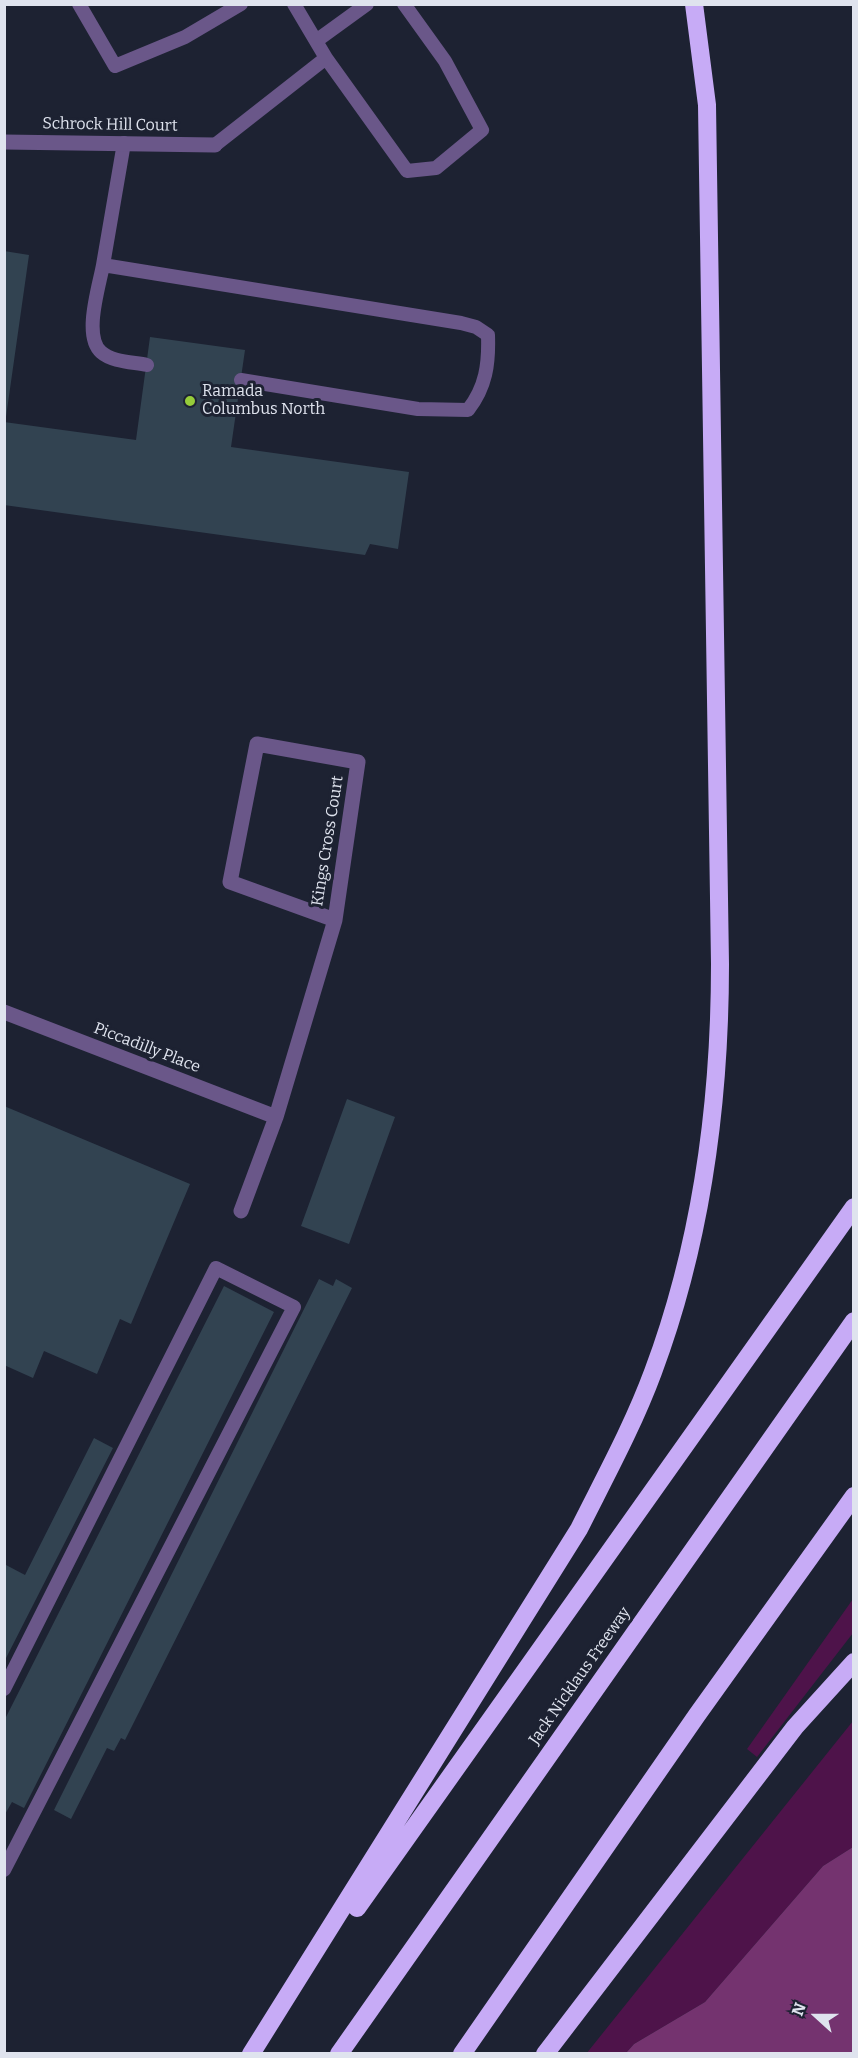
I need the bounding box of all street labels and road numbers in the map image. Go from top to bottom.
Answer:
street label: Schrock Hill Court [42,114,178,136]
street label: Kings Cross Court [308,774,348,908]
street label: Piccadilly Place [91,1019,203,1077]
street label: Jack Nicklaus Freeway [525,1603,635,1749]

